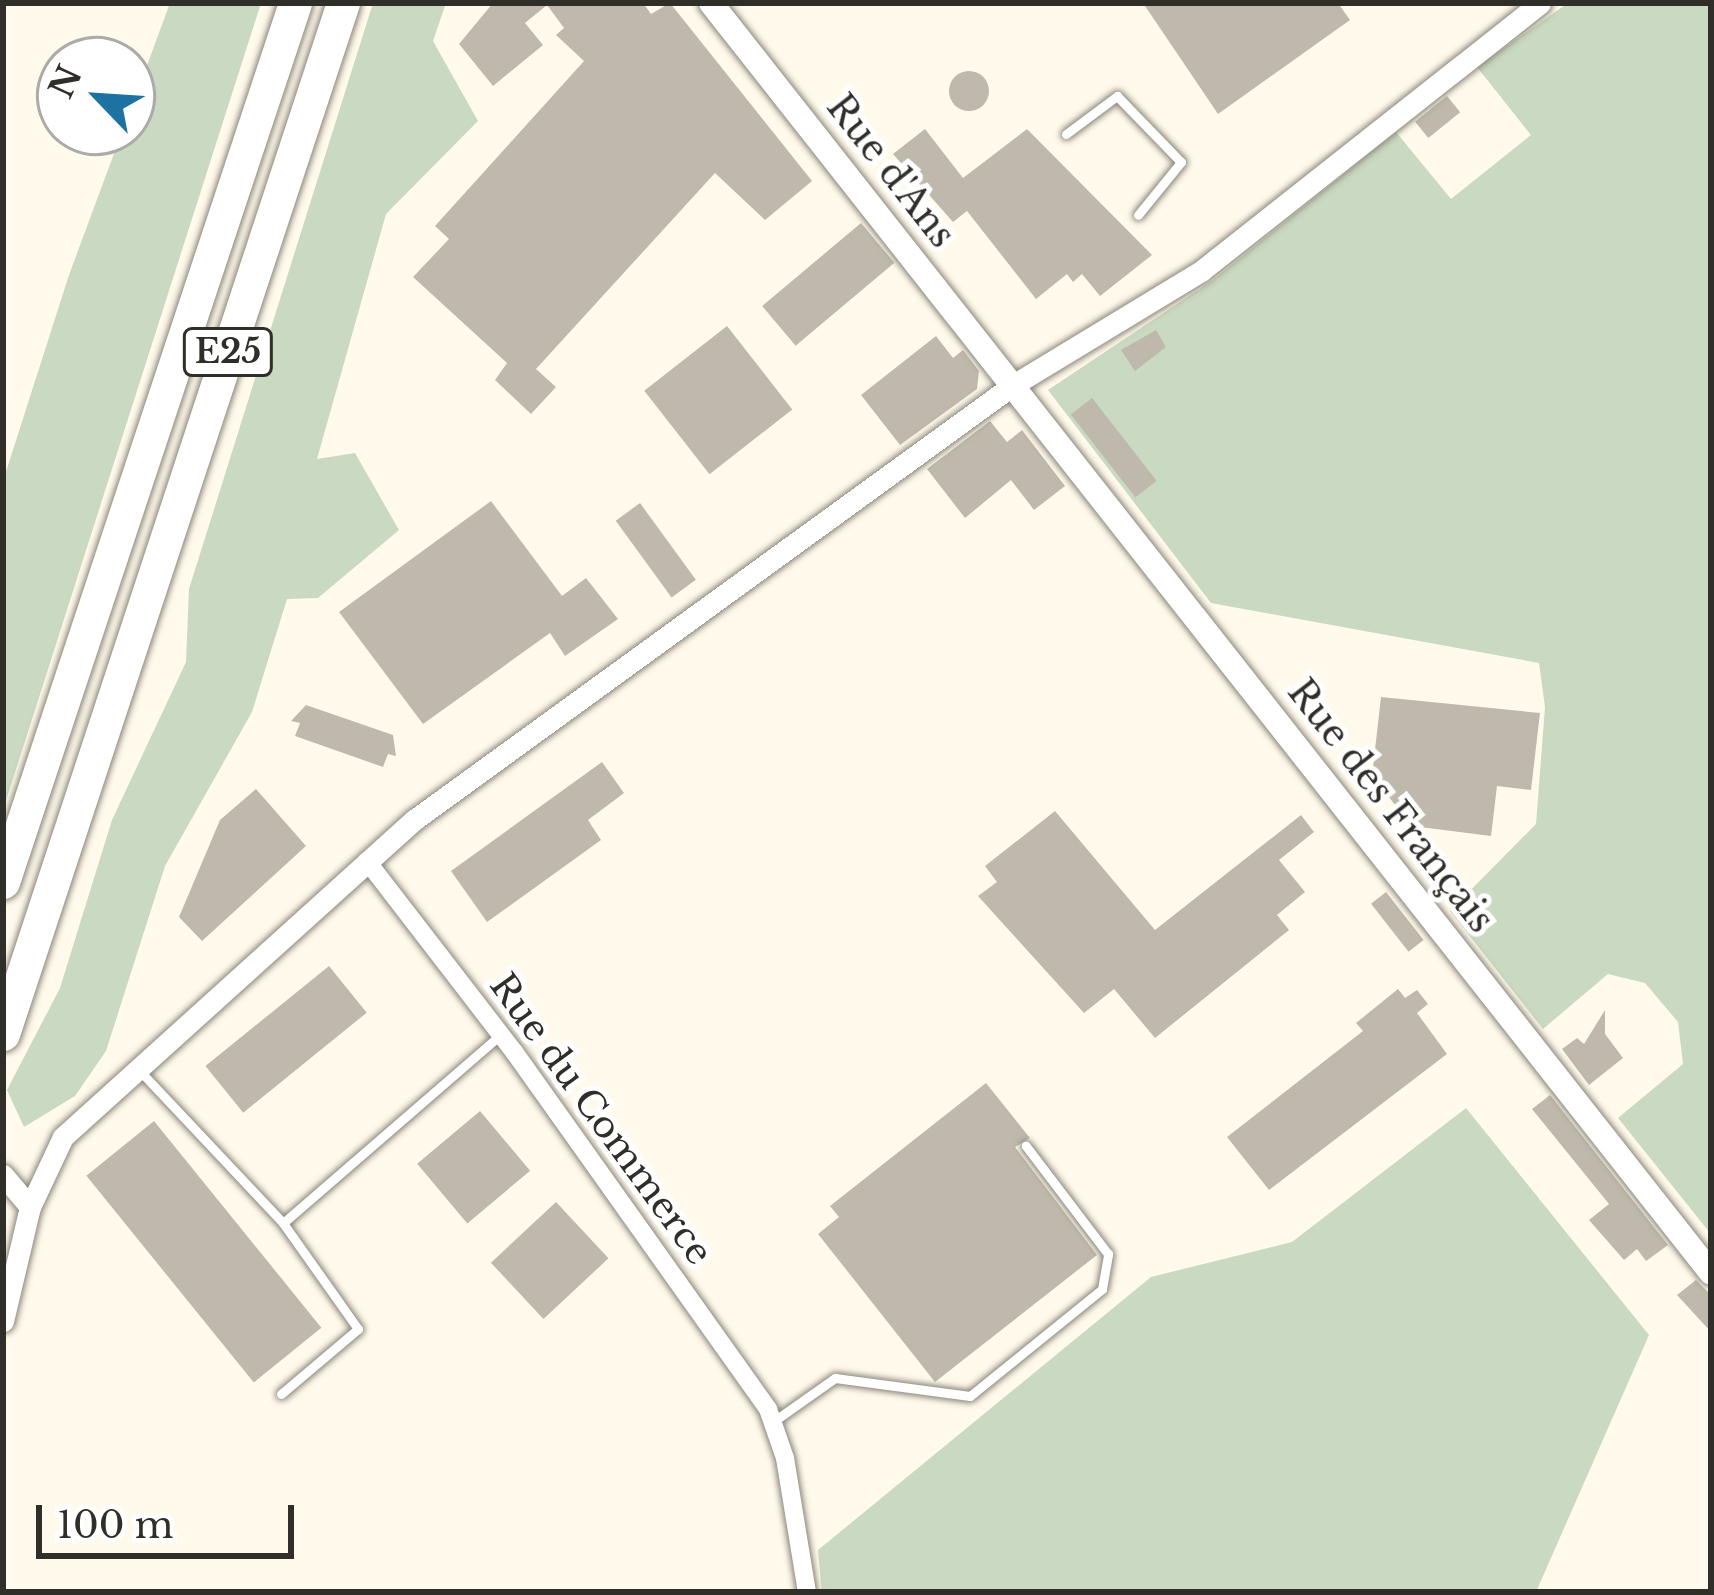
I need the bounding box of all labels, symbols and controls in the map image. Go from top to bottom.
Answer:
north arrow [36,36,156,156]
text: N [41,59,91,105]
street label: Rue d'Ans [818,86,964,256]
road number: E25 [180,325,276,379]
street label: Rue des Français [1279,671,1503,941]
street label: Rue du Commerce [481,965,721,1273]
scale bar [42,1481,300,1555]
text: 100 m [57,1503,173,1548]

